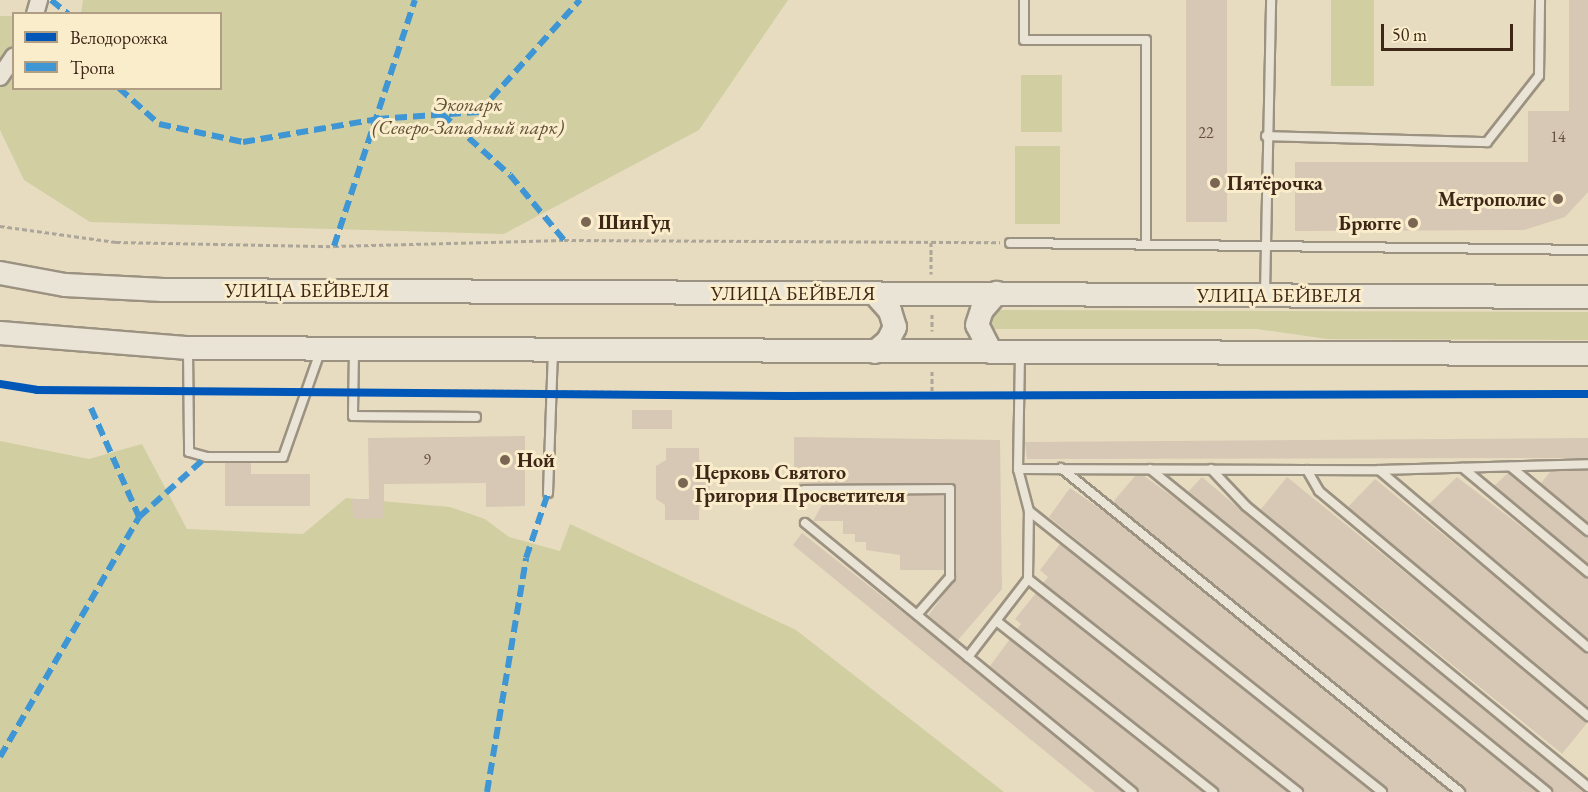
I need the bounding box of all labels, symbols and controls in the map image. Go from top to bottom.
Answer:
legend [12,12,222,90]
scale bar [1384,12,1516,50]
text: 50 m [1392,23,1427,46]
text: Велодорожка [70,26,168,49]
text: Тропа [70,56,115,79]
park label: Экопарк (Северо-Западный парк) [372,93,564,140]
house number: 22 [1198,123,1214,143]
house number: 14 [1550,127,1566,147]
place label: Пятёрочка [1227,171,1323,195]
marker: Пятёрочка [1208,176,1222,190]
place label: Метрополис [1438,187,1546,211]
marker: Метрополис [1551,192,1565,206]
place label: ШинГуд [598,210,671,234]
place label: Брюгге [1339,211,1401,235]
marker: ШинГуд [579,215,593,229]
marker: Брюгге [1406,216,1420,230]
street label: УЛИЦА БЕЙВЕЛЯ [225,278,389,302]
street label: УЛИЦА БЕЙВЕЛЯ [711,281,875,305]
street label: УЛИЦА БЕЙВЕЛЯ [1197,283,1361,307]
place label: Ной [517,448,555,472]
house number: 9 [423,450,431,470]
marker: Ной [498,453,512,467]
place label: Церковь Святого Григория Просветителя [695,460,905,507]
marker: Церковь Святого Григория Просветителя [676,476,690,490]

